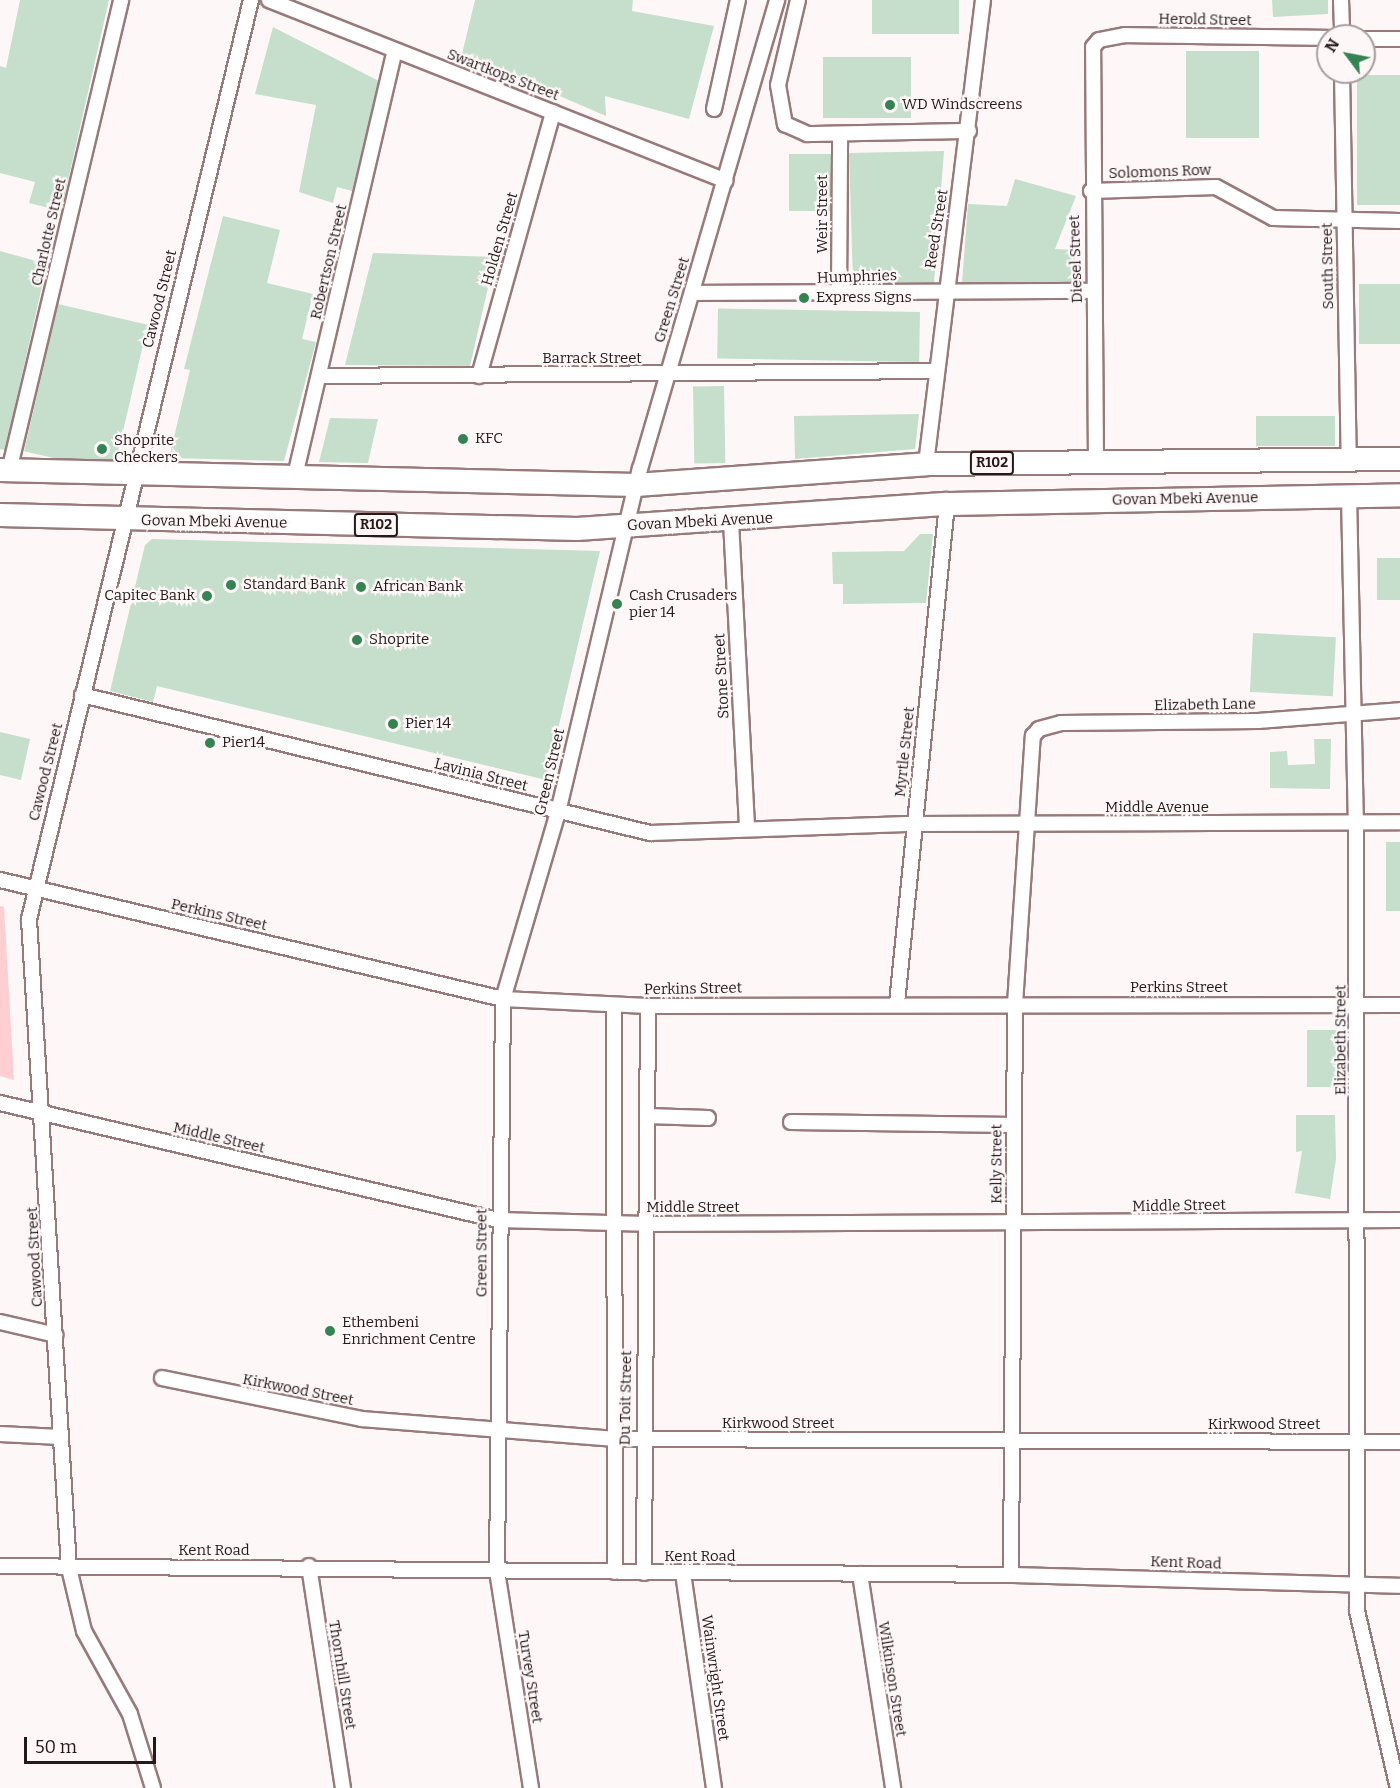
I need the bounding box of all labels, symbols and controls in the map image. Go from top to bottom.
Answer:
street label: Herold Street [1158,10,1252,30]
north arrow [1316,24,1376,84]
text: N [1321,35,1343,56]
street label: Swartkops Street [445,45,561,105]
place label: WD Windscreens [902,96,1022,114]
marker: WD Windscreens [883,98,897,112]
street label: Solomons Row [1108,161,1212,183]
street label: Weir Street [814,175,832,253]
street label: Charlotte Street [28,176,70,288]
street label: Reed Street [922,188,952,270]
street label: Holden Street [478,190,522,288]
street label: Robertson Street [307,203,351,321]
street label: Diesel Street [1065,215,1087,303]
street label: South Street [1318,223,1338,309]
street label: Cawood Street [139,248,181,350]
street label: Green Street [650,255,694,345]
street label: Humphries [817,267,897,287]
place label: Express Signs [816,289,912,307]
marker: Express Signs [797,291,811,305]
street label: Barrack Street [542,350,642,368]
place label: KFC [475,430,503,448]
place label: Shoprite Checkers [114,431,178,466]
marker: KFC [456,432,470,446]
marker: Shoprite Checkers [95,442,109,456]
road number: R102 [970,452,1014,474]
street label: Govan Mbeki Avenue [1112,489,1258,509]
street label: Govan Mbeki Avenue [626,509,774,535]
street label: Govan Mbeki Avenue [141,512,287,532]
road number: R102 [354,514,398,536]
place label: Standard Bank [243,576,345,594]
marker: Standard Bank [224,578,238,592]
place label: African Bank [373,578,463,596]
marker: African Bank [354,580,368,594]
place label: Cash Crusaders pier 14 [629,586,737,621]
place label: Capitec Bank [104,587,195,605]
marker: Capitec Bank [200,589,214,603]
marker: Cash Crusaders pier 14 [610,597,624,611]
place label: Shoprite [369,631,429,649]
marker: Shoprite [350,633,364,647]
street label: Stone Street [711,633,733,719]
street label: Elizabeth Lane [1154,695,1256,715]
street label: Myrtle Street [891,706,919,798]
place label: Pier 14 [405,715,451,733]
marker: Pier 14 [386,717,400,731]
street label: Cawood Street [25,721,67,823]
street label: Green Street [531,727,569,817]
place label: Pier14 [222,734,265,752]
marker: Pier14 [203,736,217,750]
street label: Lavinia Street [432,755,530,795]
street label: Middle Avenue [1105,799,1209,817]
street label: Perkins Street [169,895,269,935]
street label: Perkins Street [644,979,742,999]
street label: Perkins Street [1130,979,1228,997]
street label: Elizabeth Street [1332,985,1350,1095]
street label: Middle Street [171,1119,267,1157]
street label: Kelly Street [988,1124,1006,1204]
street label: Middle Street [1132,1196,1226,1216]
street label: Middle Street [646,1199,740,1217]
street label: Cawood Street [23,1206,47,1308]
street label: Green Street [473,1209,491,1297]
place label: Ethembeni Enrichment Centre [342,1313,476,1348]
marker: Ethembeni Enrichment Centre [323,1324,337,1338]
street label: Du Toit Street [616,1350,636,1446]
street label: Kirkwood Street [241,1370,355,1410]
street label: Kirkwood Street [722,1415,834,1433]
street label: Kirkwood Street [1208,1416,1320,1434]
street label: Kent Road [178,1542,250,1560]
street label: Kent Road [664,1548,736,1566]
street label: Kent Road [1150,1553,1222,1573]
street label: Wainwright Street [697,1614,733,1742]
street label: Thornhill Street [324,1619,360,1731]
street label: Wilkinson Street [874,1620,910,1738]
street label: Turvey Street [514,1630,546,1724]
scale bar [27,1725,159,1763]
text: 50 m [35,1736,77,1758]

